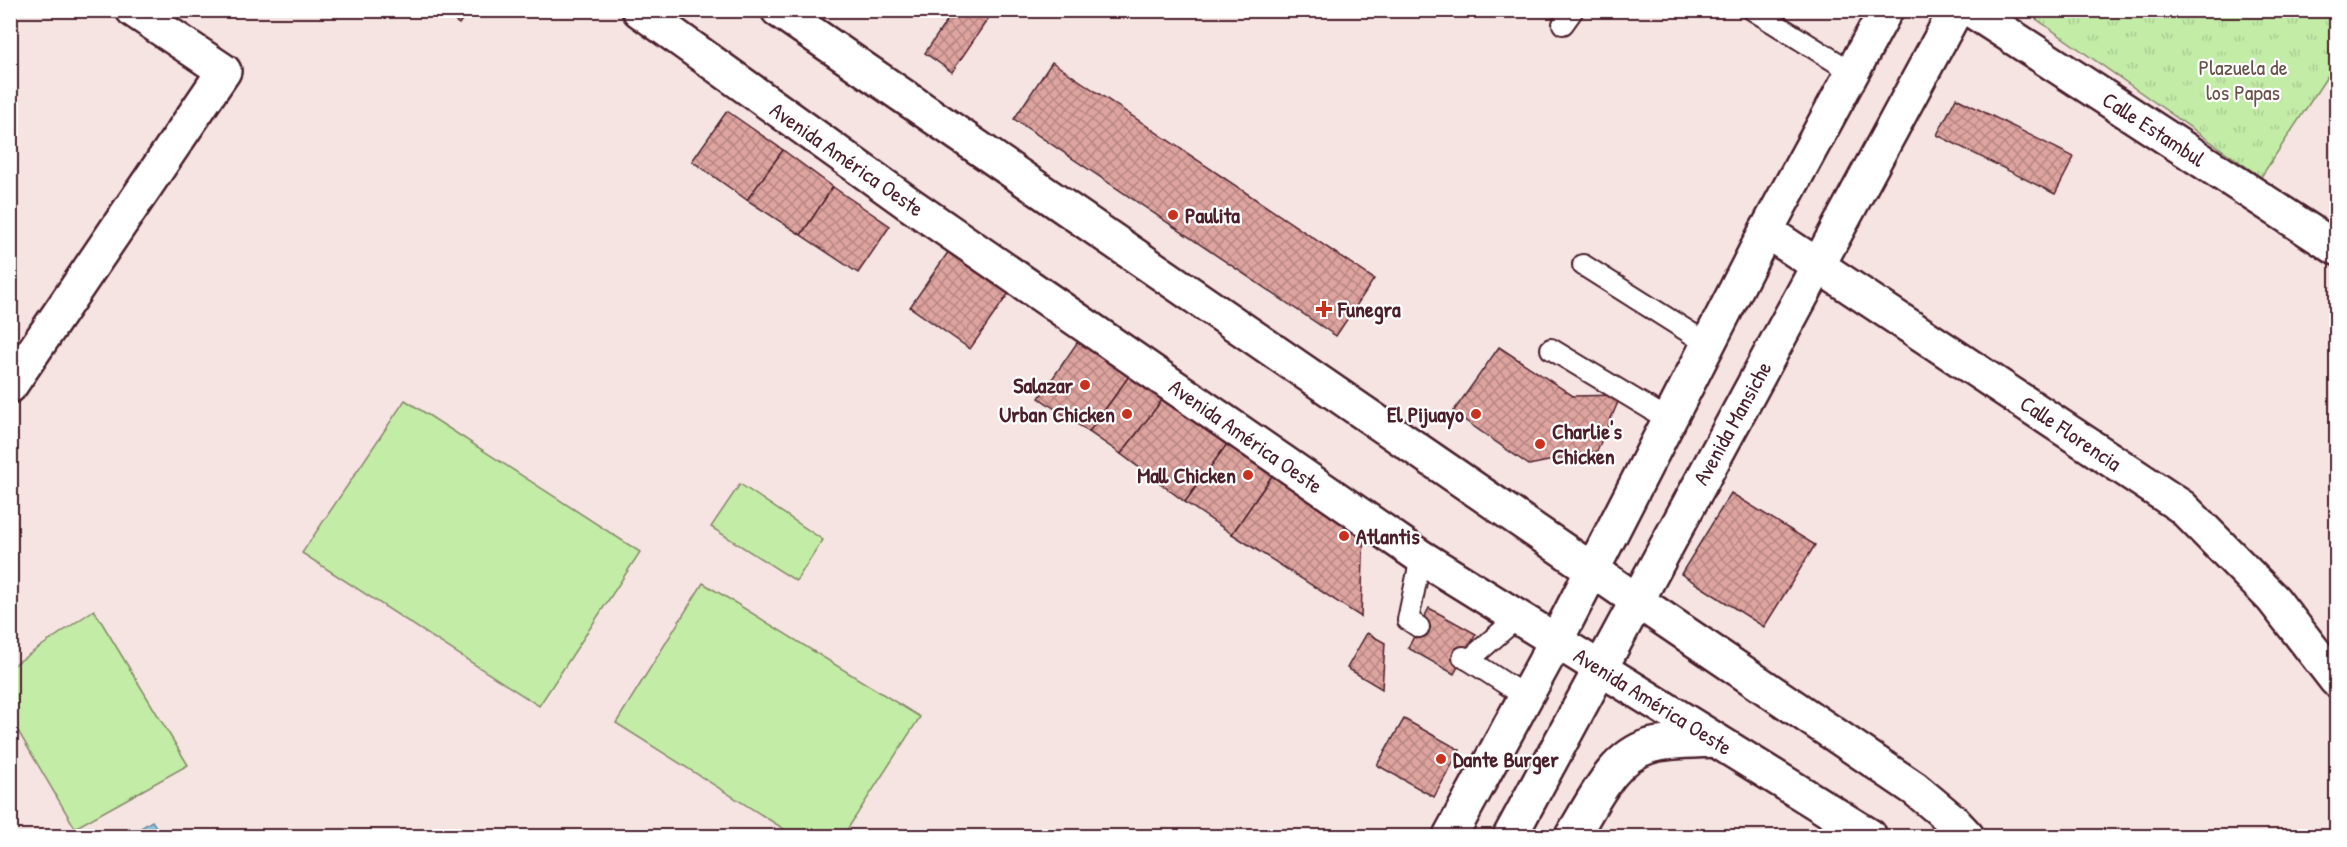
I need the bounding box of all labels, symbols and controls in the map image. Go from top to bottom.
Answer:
park label: Plazuela de los Papas [2199,52,2288,107]
street label: Calle Estambul [2097,85,2211,174]
street label: Avenida América Oeste [764,95,930,223]
place label: Paulita [1185,200,1240,230]
marker: Paulita [1166,208,1180,222]
place label: Funegra [1337,294,1401,325]
marker: Funegra [1315,300,1333,318]
street label: Avenida Mansiche [1686,356,1778,490]
place label: Salazar [1013,370,1074,400]
street label: Avenida América Oeste [1163,372,1329,500]
marker: Salazar [1078,378,1092,392]
street label: Calle Florencia [2014,388,2128,478]
place label: Urban Chicken [999,399,1115,429]
place label: El Pijuayo [1387,399,1464,430]
marker: Urban Chicken [1120,407,1134,421]
marker: El Pijuayo [1469,407,1483,421]
place label: Charlie's Chicken [1552,416,1623,471]
marker: Charlie's Chicken [1533,437,1547,451]
place label: Mall Chicken [1137,460,1236,490]
marker: Mall Chicken [1241,468,1255,482]
place label: Atlantis [1356,521,1420,551]
marker: Atlantis [1337,529,1351,543]
street label: Avenida América Oeste [1568,640,1738,762]
place label: Dante Burger [1453,744,1559,775]
marker: Dante Burger [1434,752,1448,766]

